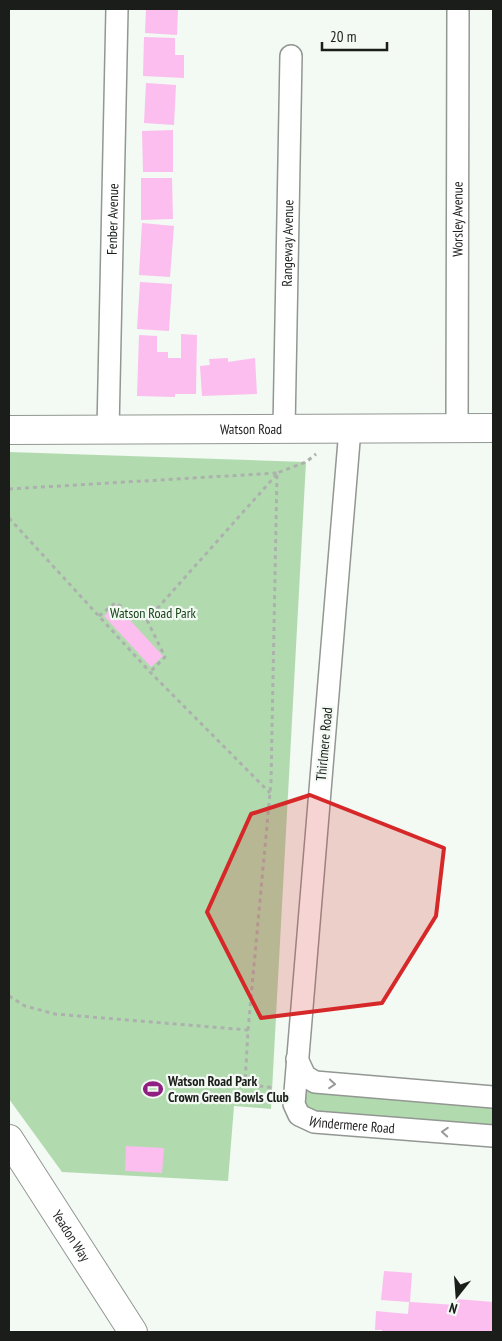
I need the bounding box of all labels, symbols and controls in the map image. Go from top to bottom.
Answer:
scale bar [322,20,387,52]
text: 20 m [330,27,356,46]
street label: Worsley Avenue [448,181,467,257]
street label: Fenber Avenue [103,183,122,255]
street label: Rangeway Avenue [278,199,297,287]
street label: Watson Road [220,420,282,438]
park label: Watson Road Park [110,604,197,622]
street label: Thirlmere Road [312,706,336,782]
place label: Watson Road Park Crown Green Bowls Club [167,1072,289,1106]
sports icon: Watson Road Park Crown Green Bowls Club [142,1078,164,1100]
one-way arrow [329,1078,337,1089]
street label: Windermere Road [306,1112,395,1137]
one-way arrow [440,1127,448,1138]
street label: Yeadon Way [48,1207,95,1265]
north arrow [432,1271,482,1321]
text: N [447,1299,459,1318]

